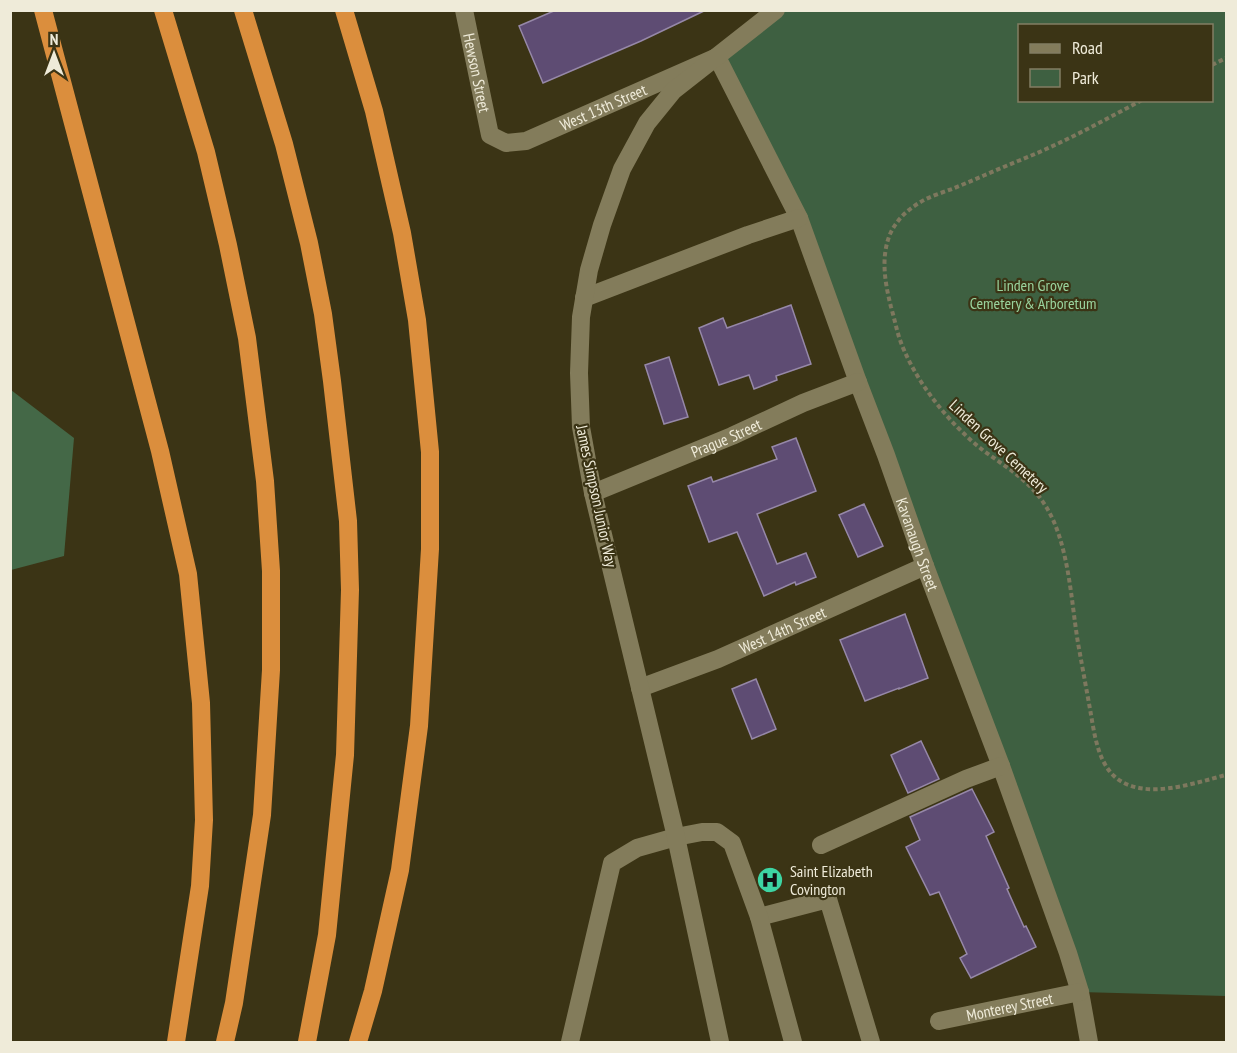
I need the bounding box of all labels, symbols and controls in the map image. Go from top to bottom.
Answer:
north arrow [24,24,84,84]
legend [1018,24,1213,102]
text: N [50,29,58,49]
street label: Hewson Street [459,31,495,115]
text: Road [1072,36,1103,59]
text: Park [1072,66,1099,89]
street label: West 13th Street [557,79,650,135]
park label: Linden Grove Cemetery & Arboretum [970,275,1096,313]
street label: Linden Grove Cemetery [945,395,1053,497]
street label: Prague Street [688,414,765,462]
street label: James Simpson Junior Way [572,422,622,569]
street label: Kavanaugh Street [892,495,944,594]
street label: West 14th Street [736,602,829,658]
place label: Saint Elizabeth Covington [790,861,873,899]
hospital icon: Saint Elizabeth Covington [755,865,785,895]
street label: Monterey Street [964,988,1055,1025]

